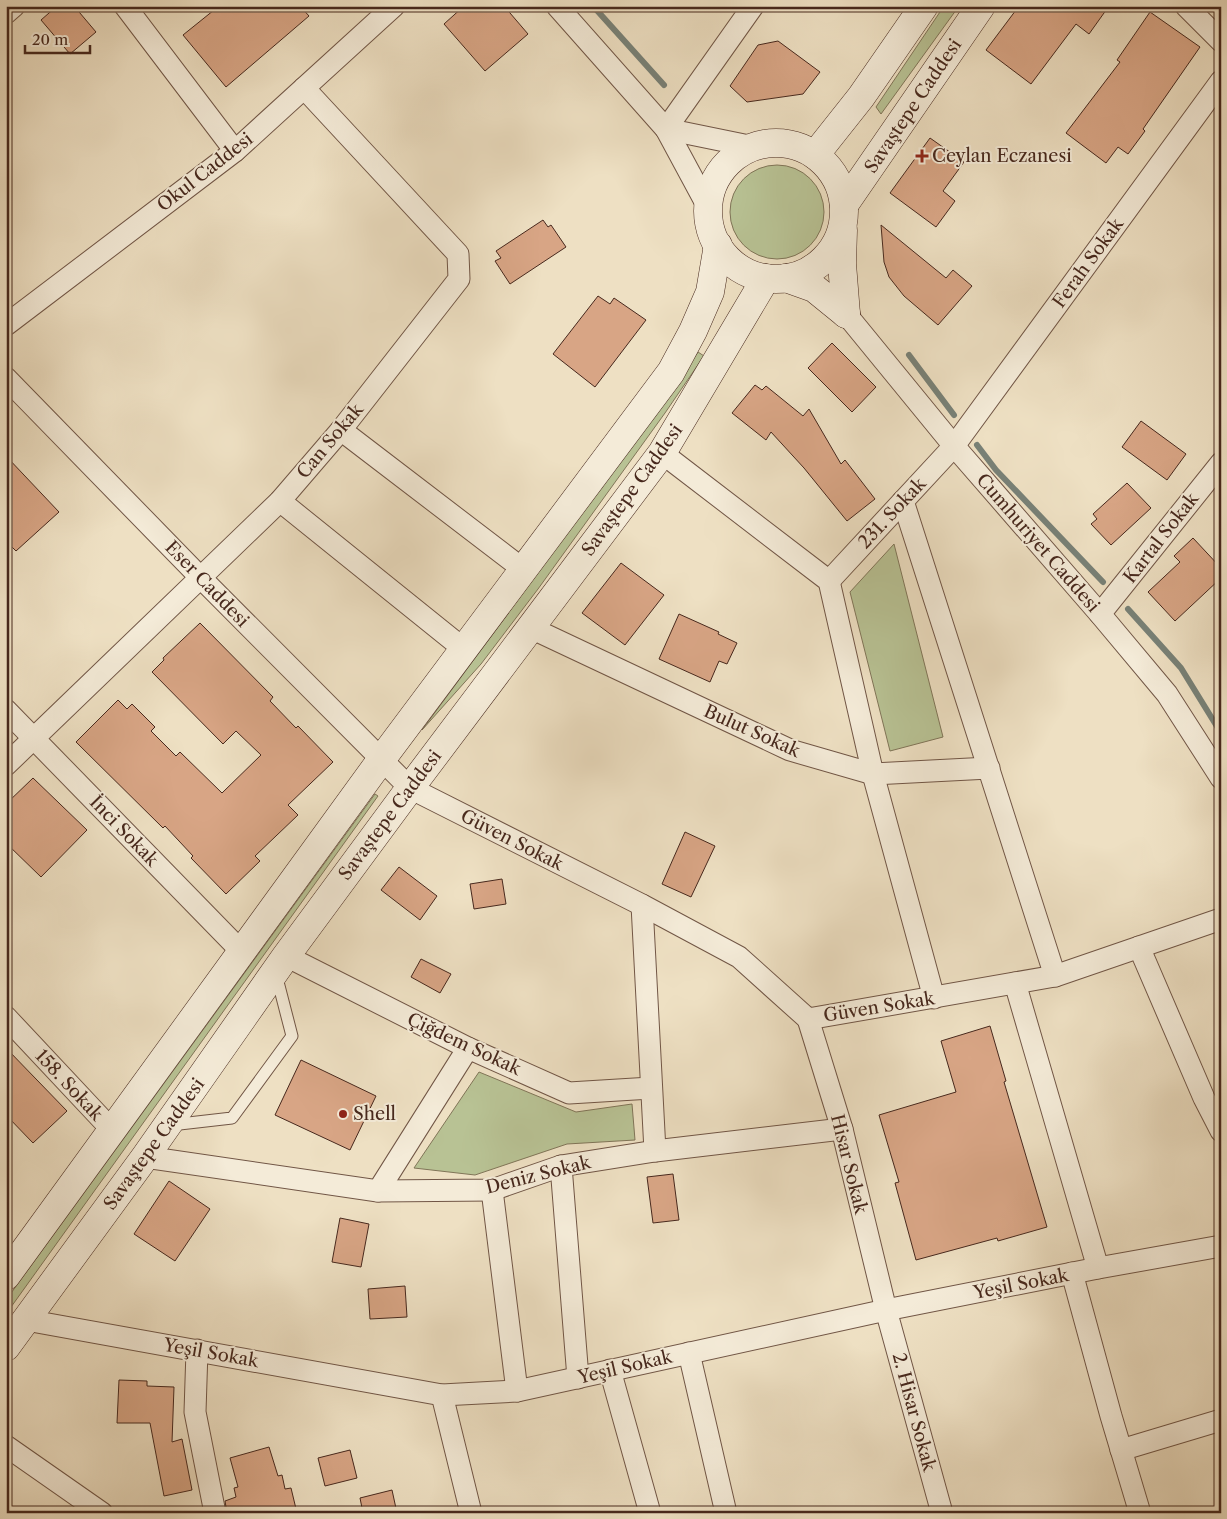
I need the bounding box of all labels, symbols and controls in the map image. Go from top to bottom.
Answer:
scale bar [25,22,90,54]
text: 20 m [32,30,68,49]
street label: Savaştepe Caddesi [860,34,966,177]
street label: Okul Caddesi [153,128,258,216]
place label: Ceylan Eczanesi [932,145,1072,167]
marker: Ceylan Eczanesi [916,150,928,162]
street label: Ferah Sokak [1048,212,1129,312]
street label: Can Sokak [292,398,369,483]
street label: Savaştepe Caddesi [577,419,687,560]
street label: Cumhuriyet Caddesi [972,469,1105,617]
street label: 231. Sokak [854,472,932,553]
street label: Kartal Sokak [1119,487,1204,588]
street label: Eser Caddesi [161,536,254,632]
street label: Bulut Sokak [700,700,805,763]
street label: Savaştepe Caddesi [334,745,446,884]
street label: İnci Sokak [85,790,165,872]
street label: Güven Sokak [457,805,568,876]
street label: Güven Sokak [822,987,938,1027]
street label: Çiğdem Sokak [404,1008,526,1081]
street label: 158. Sokak [31,1045,109,1126]
street label: Savaştepe Caddesi [99,1073,209,1214]
place label: Shell [353,1103,396,1125]
marker: Shell [337,1108,349,1120]
street label: Hisar Sokak [826,1112,872,1218]
street label: Deniz Sokak [483,1151,594,1199]
street label: Yeşil Sokak [971,1264,1072,1304]
street label: Yeşil Sokak [161,1334,262,1372]
street label: Yeşil Sokak [575,1345,676,1389]
street label: 2. Hisar Sokak [888,1350,941,1475]

